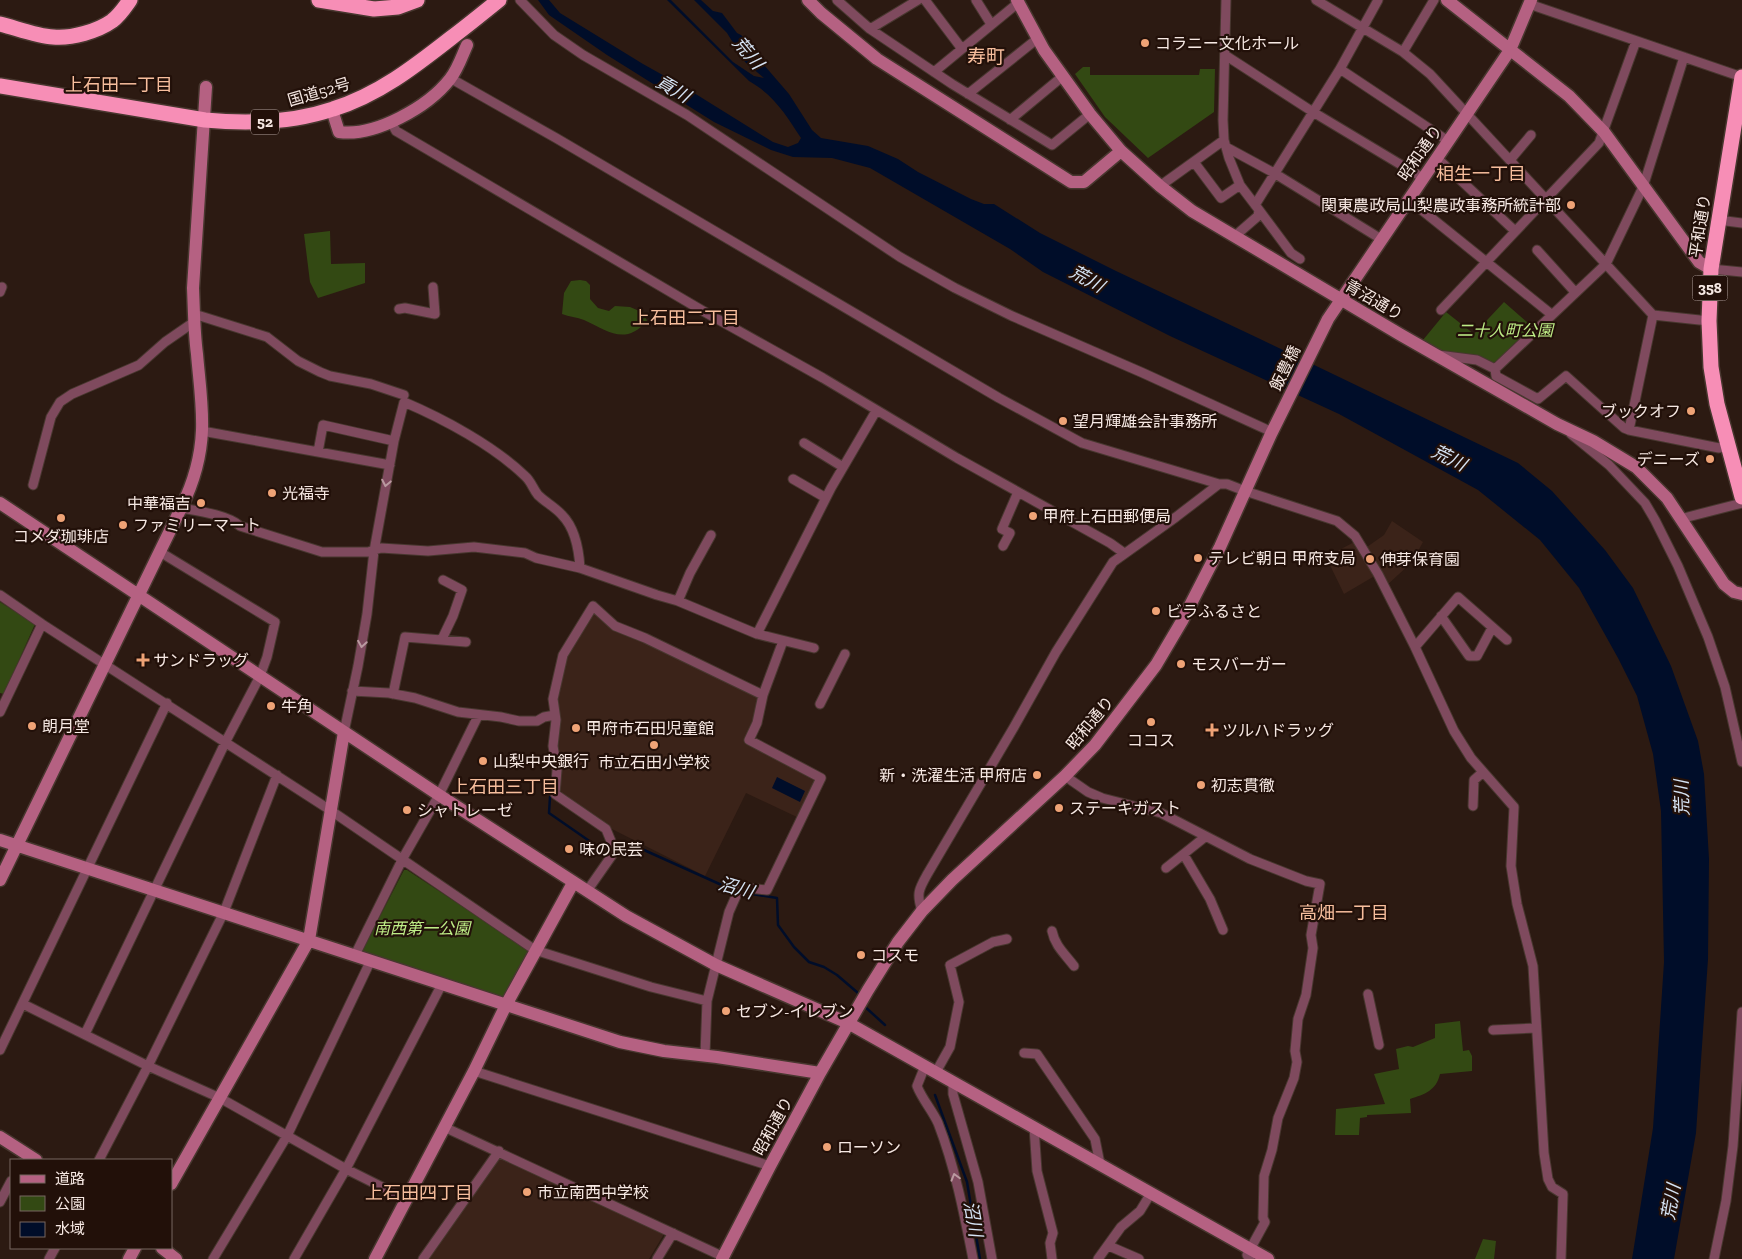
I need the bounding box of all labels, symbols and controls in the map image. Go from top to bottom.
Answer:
water label: 荒川 [728,32,769,75]
place label: コラニー文化ホール [1155,34,1299,53]
marker: コラニー文化ホール [1139,37,1151,49]
district label: 寿町 [967,45,1005,68]
water label: 貢川 [652,70,696,109]
district label: 上石田一丁目 [65,74,173,96]
street label: 国道52号 [285,74,353,110]
road number: 52 [251,110,279,134]
street label: 昭和通り [1394,121,1446,185]
district label: 相生一丁目 [1436,163,1526,185]
street label: 平和通り [1686,193,1714,259]
place label: 関東農政局山梨農政事務所統計部 [1321,196,1561,215]
marker: 関東農政局山梨農政事務所統計部 [1565,199,1577,211]
water label: 荒川 [1066,261,1110,298]
street label: 青沼通り [1342,276,1406,324]
road number: 358 [1692,276,1728,300]
district label: 上石田二丁目 [632,307,740,329]
park label: 二十人町公園 [1457,321,1555,340]
street label: 飯豊橋 [1266,342,1304,394]
place label: ブックオフ [1601,402,1681,421]
marker: ブックオフ [1685,405,1697,417]
place label: 望月輝雄会計事務所 [1073,412,1217,431]
marker: 望月輝雄会計事務所 [1057,415,1069,427]
water label: 荒川 [1428,440,1472,477]
place label: デニーズ [1637,450,1700,469]
marker: デニーズ [1704,453,1716,465]
one-way arrow [382,479,392,488]
place label: 光福寺 [282,484,330,503]
marker: 光福寺 [266,487,278,499]
place label: 中華福吉 [127,494,191,513]
marker: 中華福吉 [195,497,207,509]
place label: 甲府上石田郵便局 [1043,507,1171,526]
marker: 甲府上石田郵便局 [1027,510,1039,522]
marker: コメダ珈琲店 [55,512,67,524]
place label: ファミリーマート [133,516,261,535]
marker: ファミリーマート [117,519,129,531]
place label: コメダ珈琲店 [13,527,109,546]
place label: テレビ朝日 甲府支局 [1208,549,1356,568]
place label: 伸芽保育園 [1380,550,1460,569]
marker: テレビ朝日 甲府支局 [1192,552,1204,564]
marker: 伸芽保育園 [1364,553,1376,565]
place label: ビラふるさと [1166,602,1262,621]
marker: ビラふるさと [1150,605,1162,617]
one-way arrow [357,639,367,648]
place label: サンドラッグ [153,651,249,670]
marker: サンドラッグ [137,654,149,666]
place label: モスバーガー [1191,655,1287,674]
marker: モスバーガー [1175,658,1187,670]
street label: 昭和通り [1062,692,1118,754]
place label: 牛角 [281,697,313,716]
marker: 牛角 [265,700,277,712]
marker: ココス [1145,716,1157,728]
place label: 朗月堂 [42,717,90,736]
place label: 甲府市石田児童館 [586,719,714,738]
marker: 朗月堂 [26,720,38,732]
place label: ツルハドラッグ [1222,721,1334,740]
marker: 甲府市石田児童館 [570,722,582,734]
marker: ツルハドラッグ [1206,724,1218,736]
place label: ココス [1127,731,1175,750]
marker: 市立石田小学校 [648,739,660,751]
place label: 山梨中央銀行 [493,752,589,771]
place label: 市立石田小学校 [598,753,710,772]
marker: 山梨中央銀行 [477,755,489,767]
place label: 新・洗濯生活 甲府店 [879,766,1027,785]
marker: 新・洗濯生活 甲府店 [1031,769,1043,781]
district label: 上石田三丁目 [451,776,559,798]
place label: 初志貫徹 [1211,776,1275,795]
water label: 荒川 [1670,778,1694,816]
marker: 初志貫徹 [1195,779,1207,791]
place label: ステーキガスト [1069,799,1181,818]
place label: シャトレーゼ [417,801,513,820]
marker: ステーキガスト [1053,802,1065,814]
marker: シャトレーゼ [401,804,413,816]
place label: 味の民芸 [579,840,643,859]
marker: 味の民芸 [563,843,575,855]
water label: 沼川 [716,872,758,904]
district label: 高畑一丁目 [1299,902,1389,924]
park label: 南西第一公園 [374,919,472,938]
place label: コスモ [871,946,919,965]
marker: コスモ [855,949,867,961]
place label: セブン-イレブン [736,1002,854,1021]
marker: セブン-イレブン [720,1005,732,1017]
street label: 昭和通り [749,1093,797,1159]
place label: ローソン [837,1138,901,1157]
marker: ローソン [821,1141,833,1153]
legend [10,1159,172,1249]
text: 道路 [55,1170,85,1188]
one-way arrow [951,1174,961,1182]
water label: 荒川 [1657,1180,1685,1222]
district label: 上石田四丁目 [365,1182,473,1204]
place label: 市立南西中学校 [537,1183,649,1202]
marker: 市立南西中学校 [521,1186,533,1198]
text: 公園 [55,1195,85,1213]
water label: 沼川 [959,1199,987,1241]
text: 水域 [55,1220,85,1238]

